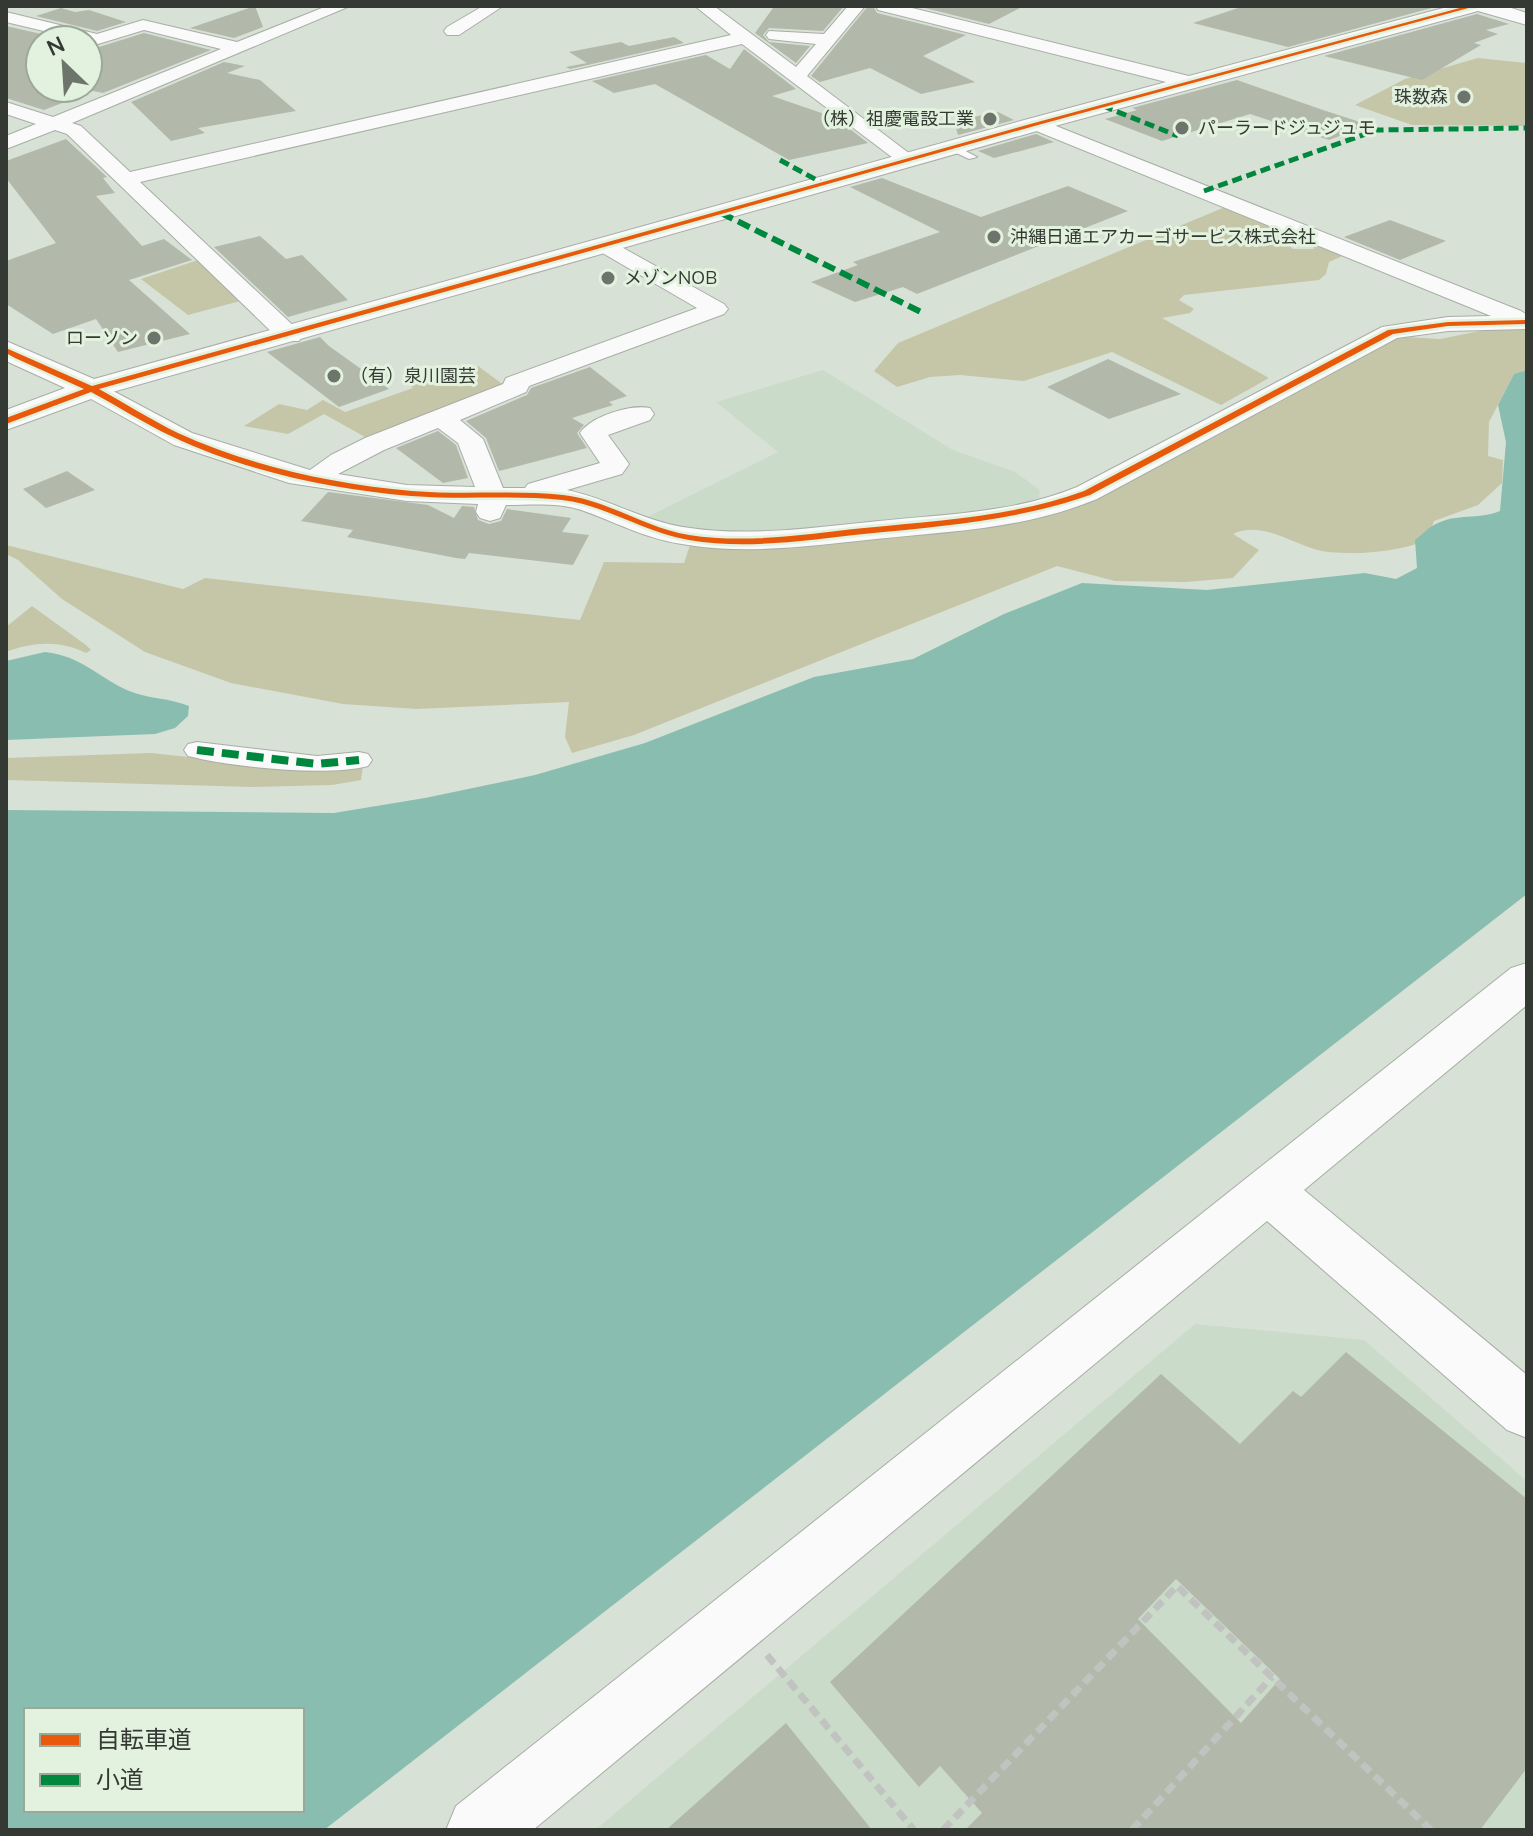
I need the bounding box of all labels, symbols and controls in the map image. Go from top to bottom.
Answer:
north arrow [24,24,104,104]
text: N [42,30,70,64]
place label: 珠数森 [1394,85,1448,109]
marker: 珠数森 [1455,88,1473,106]
place label: （株）祖慶電設工業 [812,107,974,131]
marker: （株）祖慶電設工業 [981,110,999,128]
place label: パーラードジュジュモ [1198,116,1375,140]
marker: パーラードジュジュモ [1173,119,1191,137]
place label: 沖縄日通エアカーゴサービス株式会社 [1010,225,1316,249]
marker: 沖縄日通エアカーゴサービス株式会社 [985,228,1003,246]
place label: メゾンNOB [624,266,717,290]
marker: メゾンNOB [599,269,617,287]
place label: ローソン [66,326,138,350]
marker: ローソン [145,329,163,347]
place label: （有）泉川園芸 [350,364,476,388]
marker: （有）泉川園芸 [325,367,343,385]
legend [24,1708,304,1812]
text: 自転車道 [96,1724,192,1756]
text: 小道 [96,1764,144,1796]

